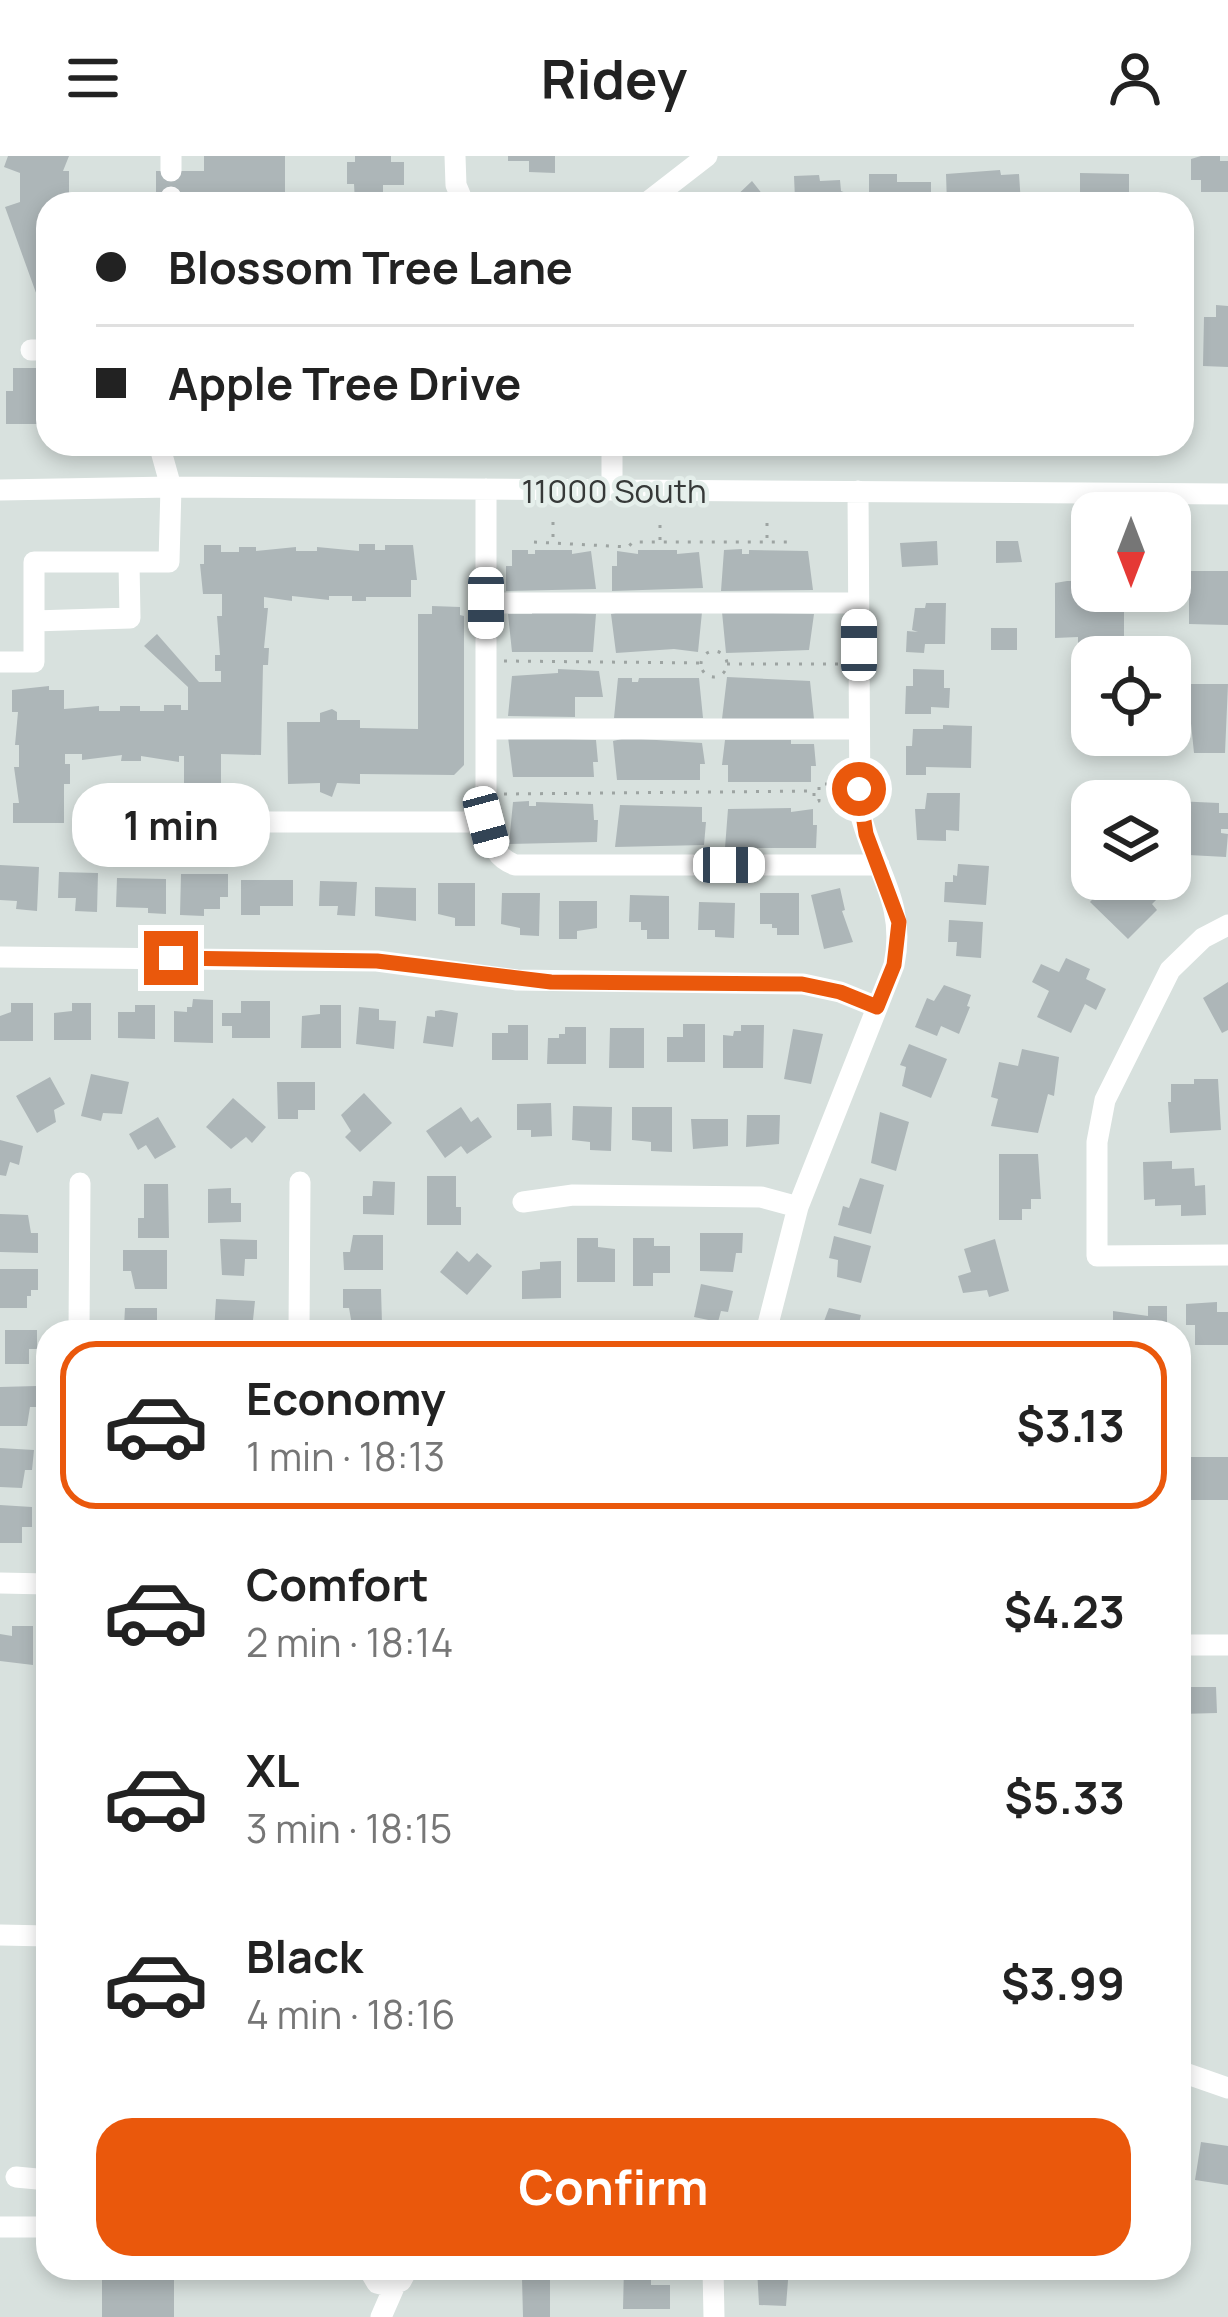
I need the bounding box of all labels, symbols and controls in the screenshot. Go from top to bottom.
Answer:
text: Ridey [541,41,687,115]
icon: menu [60,45,126,111]
icon: person [1102,45,1168,111]
text: Blossom Tree Lane [168,236,573,298]
text: Apple Tree Drive [168,352,521,414]
street label: 11000 South [521,468,707,513]
north arrow [1071,492,1191,612]
map controls [1071,492,1191,900]
car [468,567,504,639]
car [841,609,877,681]
button: locate [1071,636,1191,756]
route start [832,762,886,816]
button: layers [1071,780,1191,900]
car [459,783,513,861]
callout: 1 min [72,784,270,868]
text: 1 min [123,798,219,852]
car [693,847,765,883]
route end [144,931,198,985]
text: Economy [246,1367,446,1429]
icon: car [102,1371,210,1479]
text: $3.13 [1016,1394,1125,1456]
text: 1 min · 18:13 [246,1429,445,1483]
text: Comfort [246,1553,429,1615]
icon: car [102,1557,210,1665]
text: $4.23 [1004,1580,1125,1642]
text: 2 min · 18:14 [246,1615,454,1669]
text: XL [246,1739,300,1801]
icon: car [102,1743,210,1851]
text: $5.33 [1004,1766,1125,1828]
text: 3 min · 18:15 [246,1801,452,1855]
text: Black [246,1925,363,1987]
icon: car [102,1929,210,2037]
text: $3.99 [1001,1952,1125,2014]
text: 4 min · 18:16 [246,1987,456,2041]
button: Confirm [96,2118,1131,2256]

